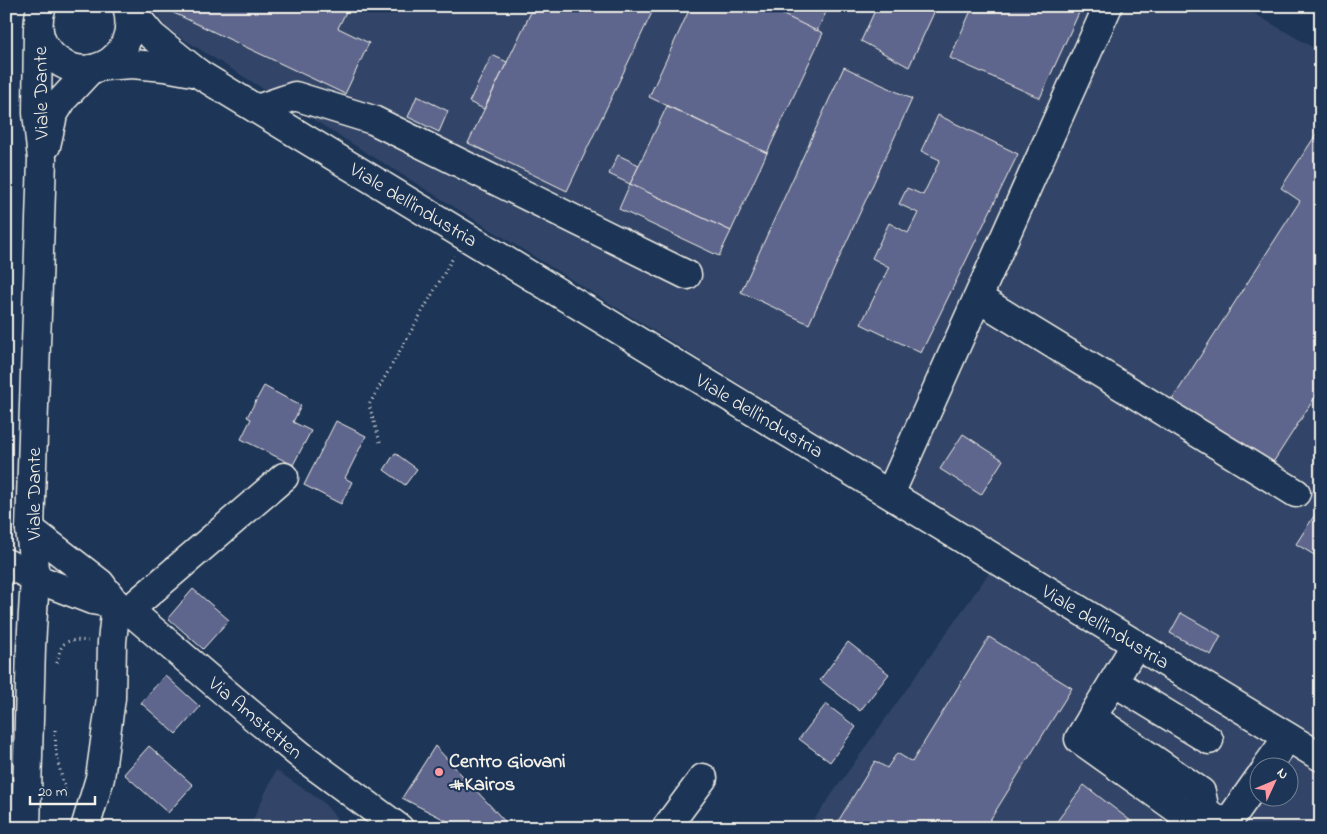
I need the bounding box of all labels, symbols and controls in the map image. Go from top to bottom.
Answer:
street label: Viale Dante [27,46,58,141]
street label: Viale dell'industria [342,156,482,256]
street label: Viale dell'industria [688,367,828,467]
street label: Viale Dante [21,447,50,542]
street label: Viale dell'industria [1034,578,1174,678]
street label: Via Amstetten [200,670,308,767]
place label: Centro Giovani #Kairos [448,748,566,800]
north arrow [1250,756,1300,806]
text: N [1271,763,1293,785]
marker: Centro Giovani #Kairos [433,766,445,778]
scale bar [30,774,95,806]
text: 20 m [38,781,68,803]

